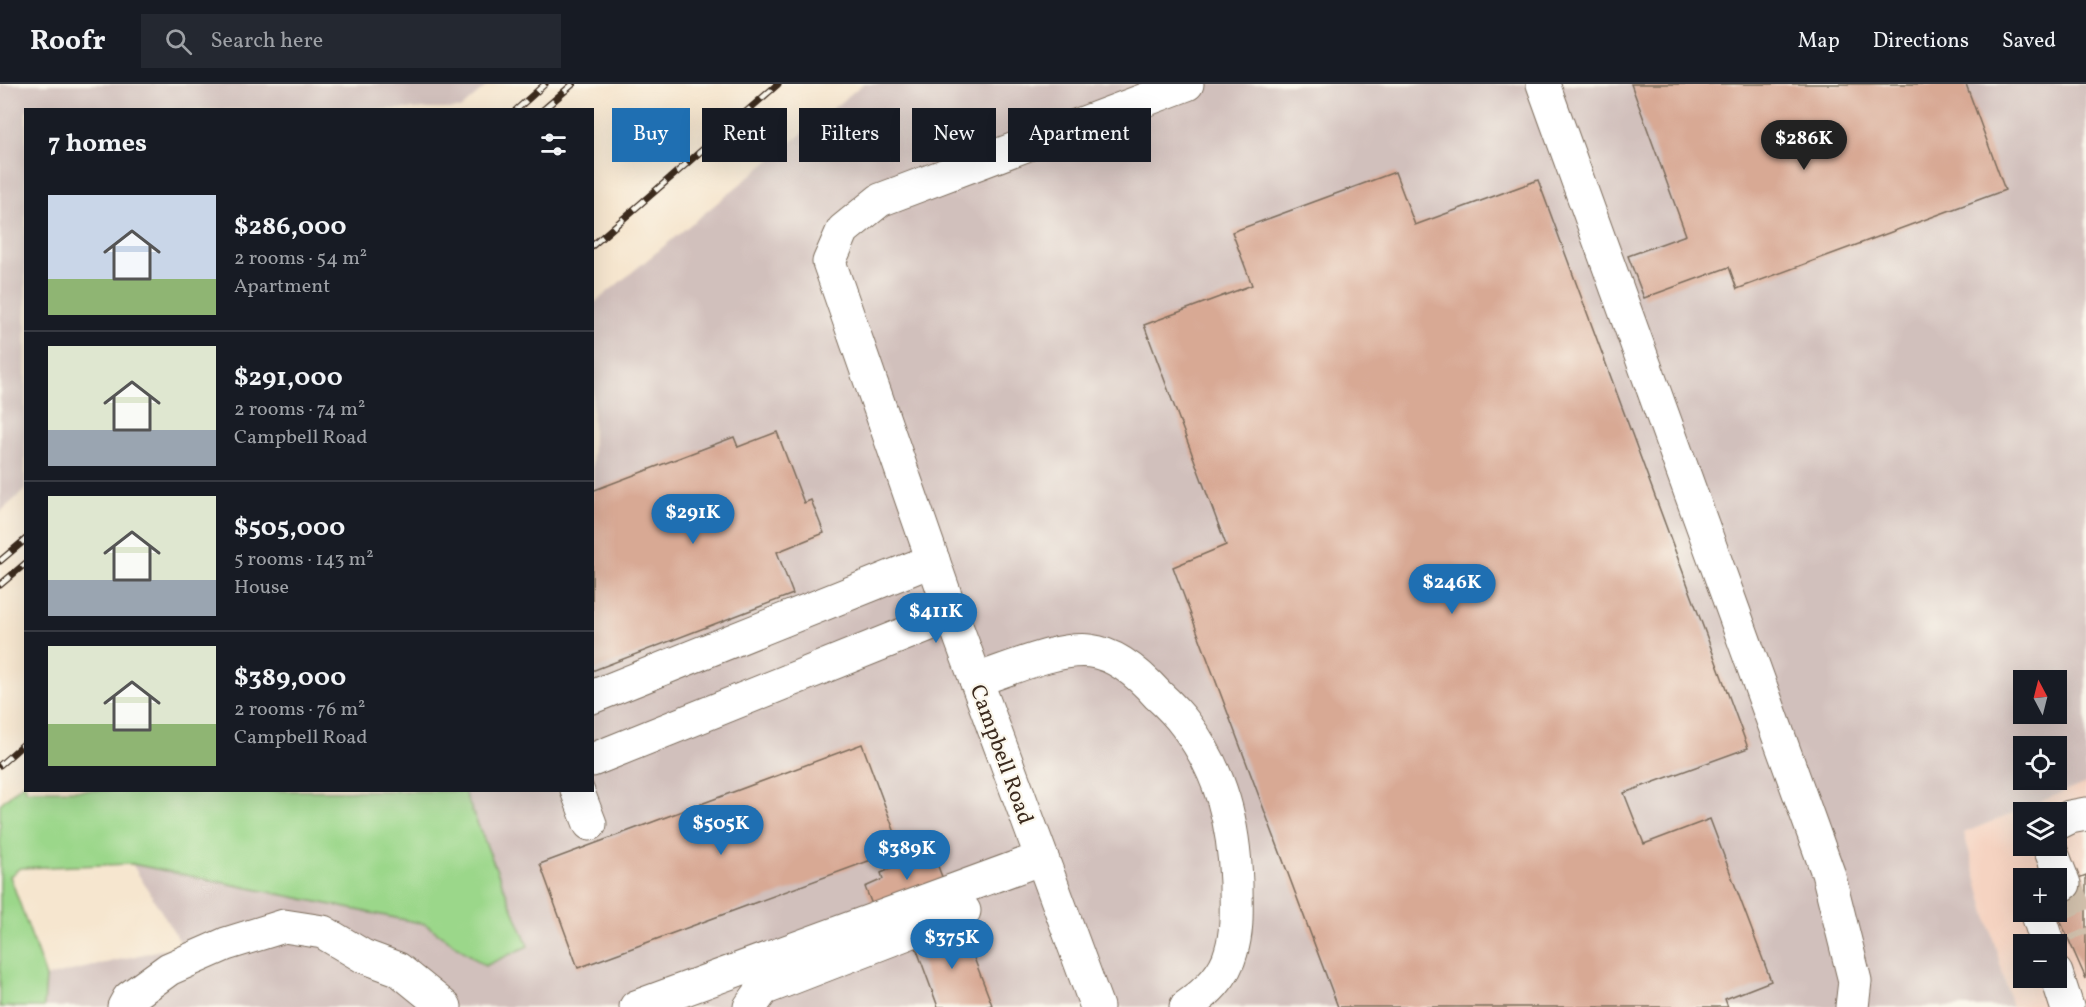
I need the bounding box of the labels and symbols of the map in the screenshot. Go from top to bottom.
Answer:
pin: $286K [1762,120,1846,171]
pin: $291K [651,494,735,545]
pin: $246K [1410,564,1494,615]
pin: $411K [894,593,978,644]
north arrow [2013,670,2067,724]
street label: Campbell Road [961,681,1040,829]
pin: $505K [679,805,763,856]
pin: $389K [865,830,949,881]
pin: $375K [910,919,994,970]

